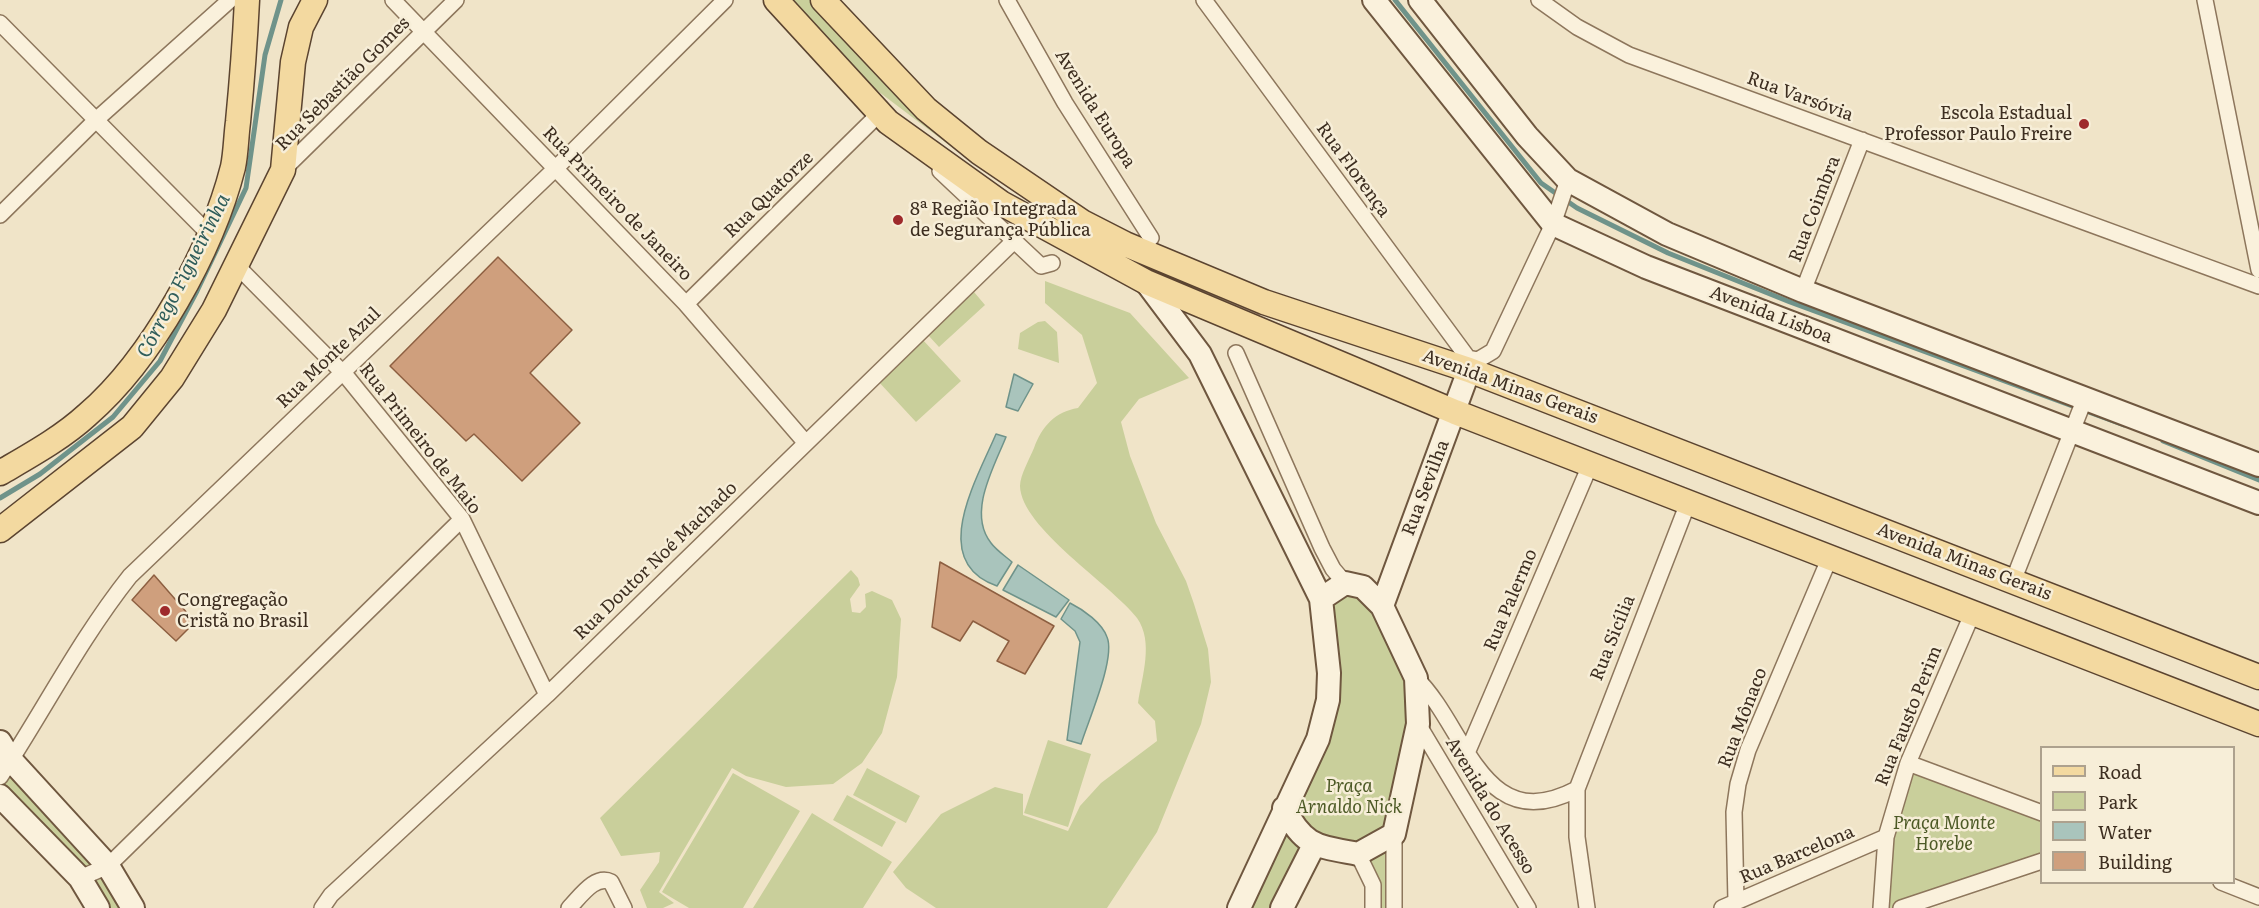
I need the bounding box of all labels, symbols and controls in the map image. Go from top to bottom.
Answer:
street label: Rua Sebastião Gomes [272,13,414,155]
street label: Avenida Europa [1050,46,1140,172]
street label: Rua Varsóvia [1744,68,1856,126]
place label: Escola Estadual Professor Paulo Freire [1884,103,2072,146]
marker: Escola Estadual Professor Paulo Freire [2077,117,2091,131]
street label: Rua Florença [1311,118,1395,222]
street label: Rua Primeiro de Janeiro [538,122,696,286]
street label: Rua Quatorze [720,147,818,243]
street label: Rua Coimbra [1785,153,1845,265]
water label: Córrego Figueirinha [132,190,236,362]
place label: 8ª Região Integrada de Segurança Pública [910,199,1091,242]
marker: 8ª Região Integrada de Segurança Pública [891,213,905,227]
street label: Avenida Lisboa [1707,282,1835,348]
street label: Rua Monte Azul [273,303,385,413]
street label: Avenida Minas Gerais [1419,345,1601,429]
street label: Rua Primeiro de Maio [354,359,486,519]
street label: Rua Sevilha [1398,437,1454,539]
street label: Rua Doutor Noé Machado [570,477,742,645]
street label: Avenida Minas Gerais [1874,519,2054,605]
street label: Rua Palermo [1480,546,1542,654]
place label: Congregação Cristã no Brasil [177,590,308,632]
street label: Rua Sicília [1586,592,1640,684]
marker: Congregação Cristã no Brasil [158,604,172,618]
street label: Rua Fausto Perim [1871,643,1947,789]
street label: Rua Mônaco [1714,665,1772,771]
street label: Avenida do Acesso [1441,734,1539,878]
legend [2040,746,2235,884]
text: Road [2098,758,2142,785]
park label: Praça Arnaldo Nick [1296,776,1402,818]
text: Park [2098,788,2137,815]
park label: Praça Monte Horebe [1893,813,1995,856]
text: Water [2098,818,2151,845]
street label: Rua Barcelona [1736,821,1858,889]
text: Building [2098,848,2172,875]

